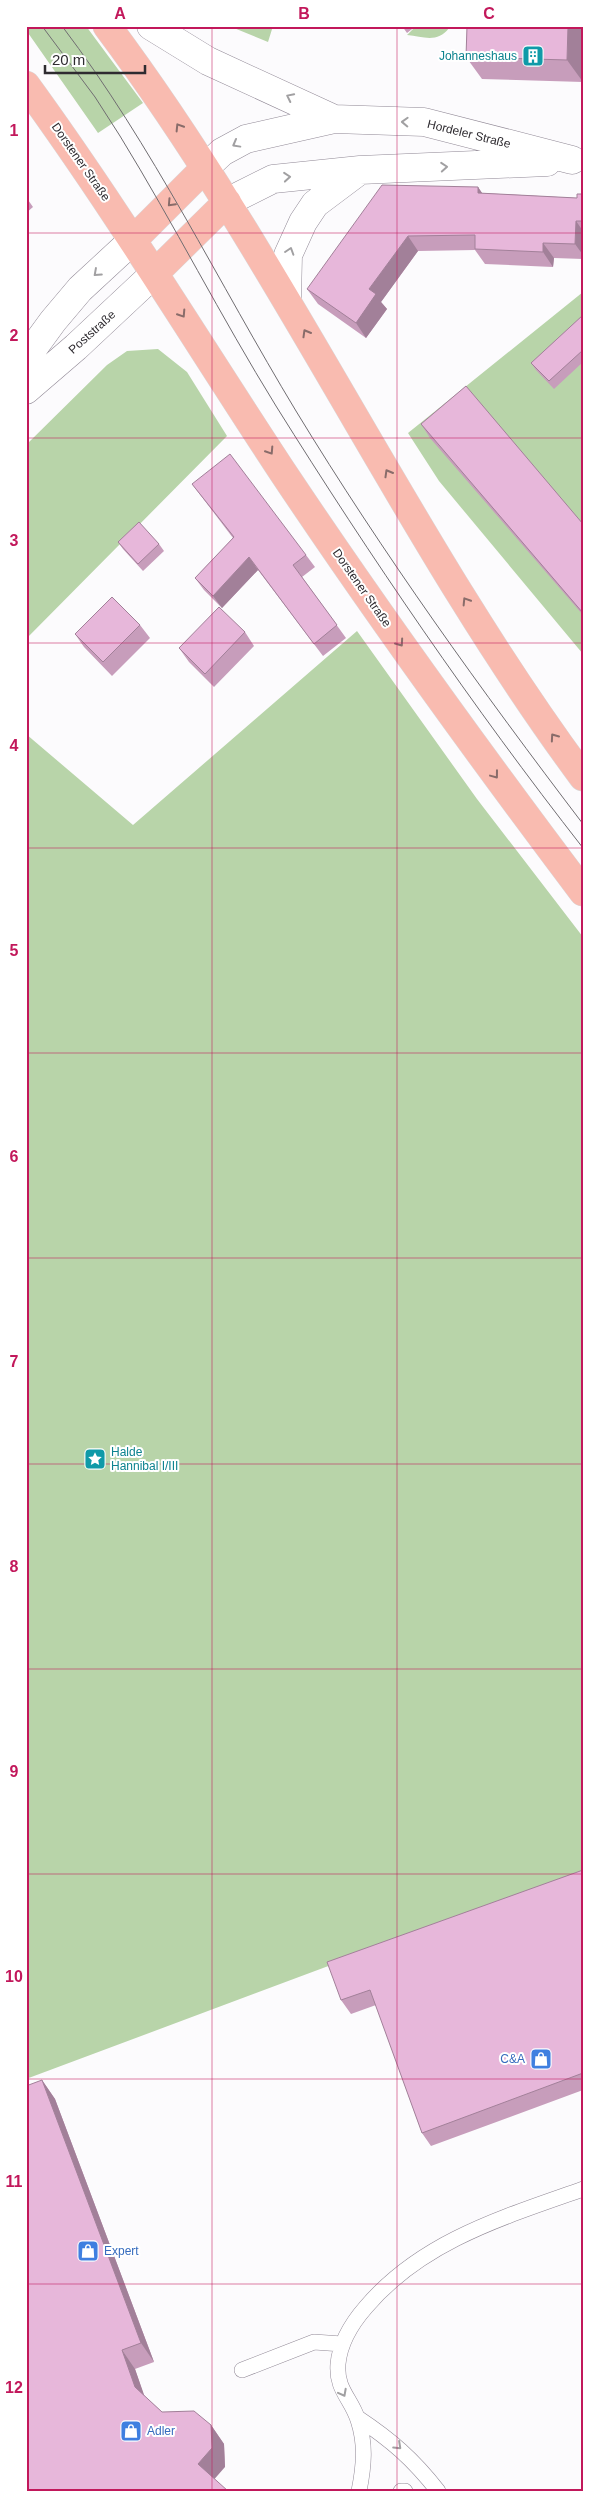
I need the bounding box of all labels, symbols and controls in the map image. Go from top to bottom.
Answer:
text: A [114,5,126,22]
text: B [298,5,310,22]
text: C [483,5,495,22]
scale bar [45,42,145,74]
building icon: Johanneshaus [521,44,545,68]
place label: Johanneshaus [439,49,517,63]
text: 20 m [52,51,85,68]
one-way arrow [286,93,295,104]
one-way arrow [401,116,409,127]
street label: Hordeler Straße [426,117,512,151]
street label: Dorstener Straße [49,120,113,204]
text: 1 [10,122,19,139]
one-way arrow [176,123,186,132]
one-way arrow [232,138,241,148]
one-way arrow [440,162,448,173]
one-way arrow [284,172,292,183]
one-way arrow [168,197,177,206]
one-way arrow [285,248,295,256]
one-way arrow [94,267,103,276]
street label: Poststraße [66,307,118,357]
one-way arrow [176,308,185,318]
text: 2 [10,327,19,344]
one-way arrow [303,330,313,339]
one-way arrow [263,445,273,454]
one-way arrow [385,470,395,479]
text: 3 [10,532,19,549]
street label: Dorstener Straße [330,546,394,630]
one-way arrow [462,597,472,606]
one-way arrow [394,637,403,647]
one-way arrow [551,733,560,743]
text: 4 [10,737,19,754]
one-way arrow [489,769,497,778]
text: 5 [10,942,19,959]
text: 6 [10,1148,19,1165]
text: 7 [10,1353,19,1370]
place label: Halde Hannibal I/III [111,1445,178,1473]
place icon: Halde Hannibal I/III [83,1447,107,1471]
text: 8 [10,1558,19,1575]
text: 9 [10,1763,19,1780]
text: 10 [5,1968,23,1985]
shop icon: C&A [529,2047,553,2071]
place label: C&A [500,2052,525,2066]
text: 11 [6,2173,23,2190]
shop icon: Expert [76,2239,100,2263]
place label: Expert [104,2244,139,2258]
text: 12 [5,2379,23,2396]
one-way arrow [337,2388,347,2397]
shop icon: Adler [119,2419,143,2443]
place label: Adler [147,2424,175,2438]
one-way arrow [392,2440,401,2449]

